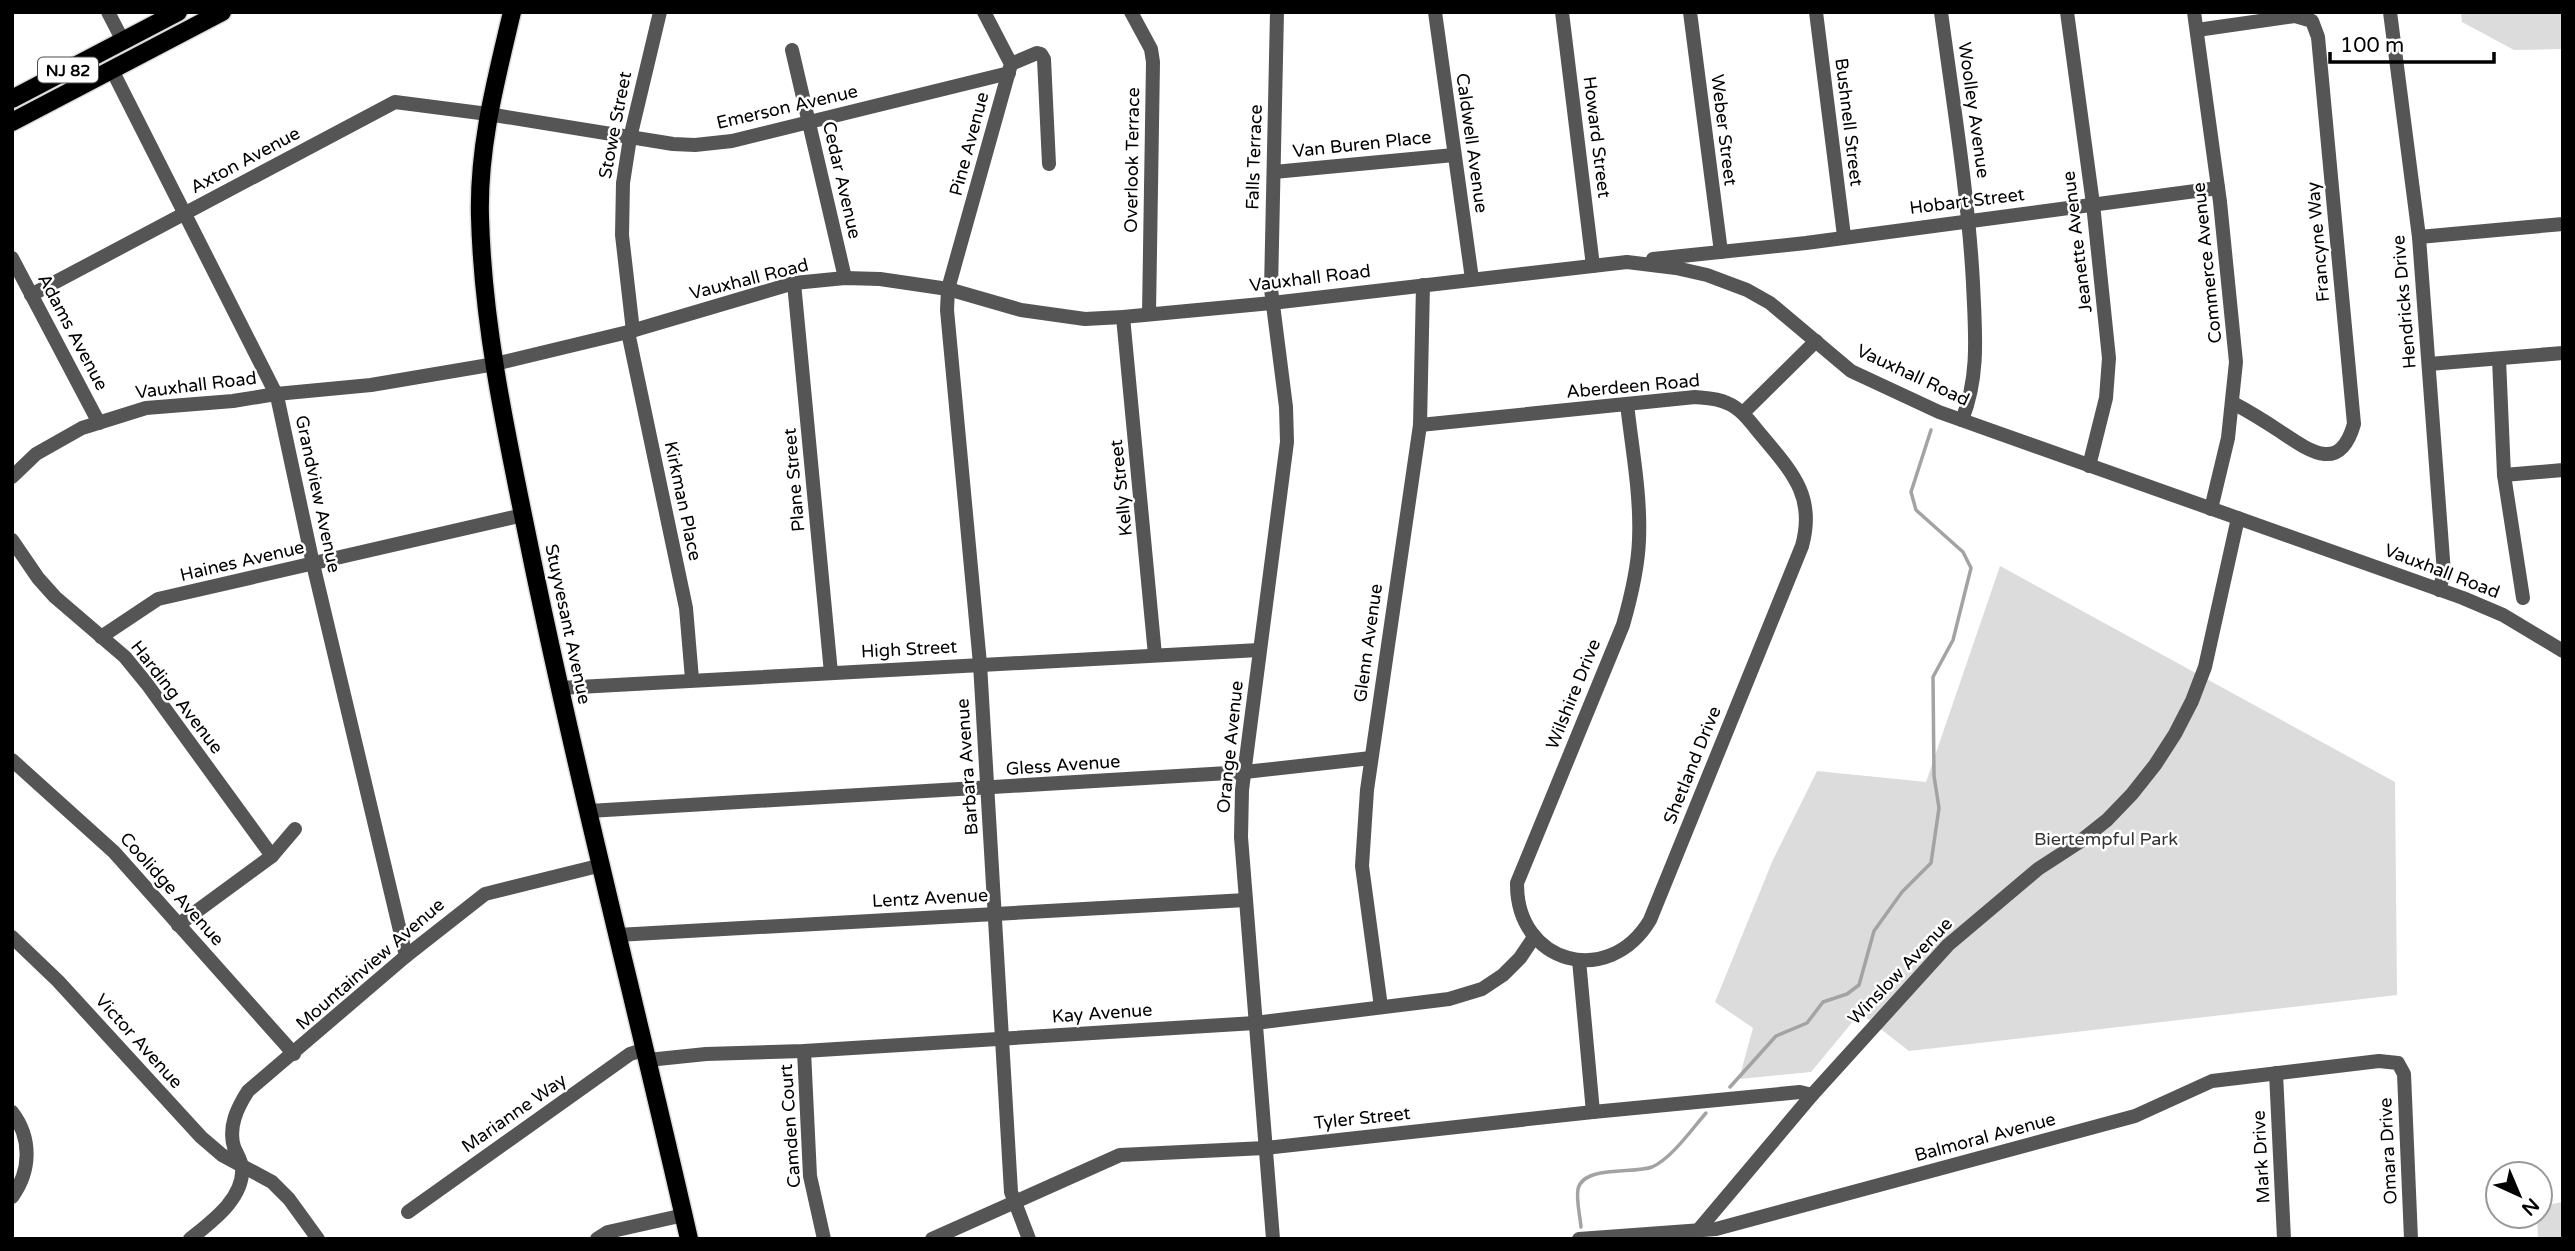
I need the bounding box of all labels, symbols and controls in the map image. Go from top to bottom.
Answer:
scale bar [2330,21,2494,65]
text: 100 m [2340,33,2404,58]
street label: Woolley Avenue [1954,41,1994,179]
street label: Bushnell Street [1830,57,1868,188]
road number: NJ 82 [38,58,98,82]
street label: Stowe Street [594,69,636,180]
street label: Caldwell Avenue [1451,72,1493,214]
street label: Weber Street [1706,73,1742,187]
street label: Howard Street [1579,75,1615,199]
street label: Emerson Avenue [714,80,860,134]
street label: Overlook Terrace [1120,87,1144,233]
street label: Pine Avenue [945,90,993,198]
street label: Falls Terrace [1241,104,1267,210]
street label: Cedar Avenue [818,119,866,241]
street label: Axton Avenue [186,122,304,198]
street label: Van Buren Place [1292,126,1432,162]
street label: Jeanette Avenue [2057,170,2097,314]
street label: Commerce Avenue [2188,181,2226,345]
street label: Francyne Way [2302,181,2334,303]
street label: Hobart Street [1908,183,2026,219]
street label: Hendricks Drive [2387,234,2421,370]
street label: Vauxhall Road [687,254,811,304]
street label: Vauxhall Road [1248,260,1372,296]
street label: Adams Avenue [33,270,113,394]
street label: Vauxhall Road [1853,339,1973,411]
street label: Vauxhall Road [134,367,258,403]
street label: Aberdeen Road [1565,369,1701,403]
street label: Grandview Avenue [291,413,345,575]
street label: Plane Street [779,427,809,533]
street label: Kelly Street [1105,438,1137,537]
street label: Kirkman Place [660,439,706,563]
street label: Haines Avenue [178,536,306,586]
street label: Vauxhall Road [2381,539,2503,603]
street label: Stuyvesant Avenue [540,542,596,706]
street label: Glenn Avenue [1349,582,1387,704]
street label: High Street [860,635,958,663]
street label: Harding Avenue [126,636,228,758]
street label: Wilshire Drive [1541,636,1605,752]
street label: Orange Avenue [1212,680,1248,814]
street label: Barbara Avenue [951,698,983,836]
street label: Shetland Drive [1658,703,1726,827]
street label: Gless Avenue [1005,750,1121,780]
street label: Coolidge Avenue [115,828,229,950]
park label: Biertempful Park [2034,828,2178,850]
street label: Lentz Avenue [871,884,989,912]
street label: Mountainview Avenue [291,894,449,1034]
street label: Winslow Avenue [1843,913,1957,1029]
street label: Victor Avenue [91,989,187,1093]
street label: Kay Avenue [1051,999,1153,1027]
street label: Camden Court [775,1063,805,1189]
street label: Marianne Way [457,1069,571,1157]
street label: Omara Drive [2374,1097,2402,1205]
street label: Tyler Street [1313,1102,1412,1134]
street label: Balmoral Avenue [1912,1108,2058,1166]
street label: Mark Drive [2248,1110,2274,1204]
north arrow [2484,1160,2554,1230]
text: N [2517,1193,2543,1220]

